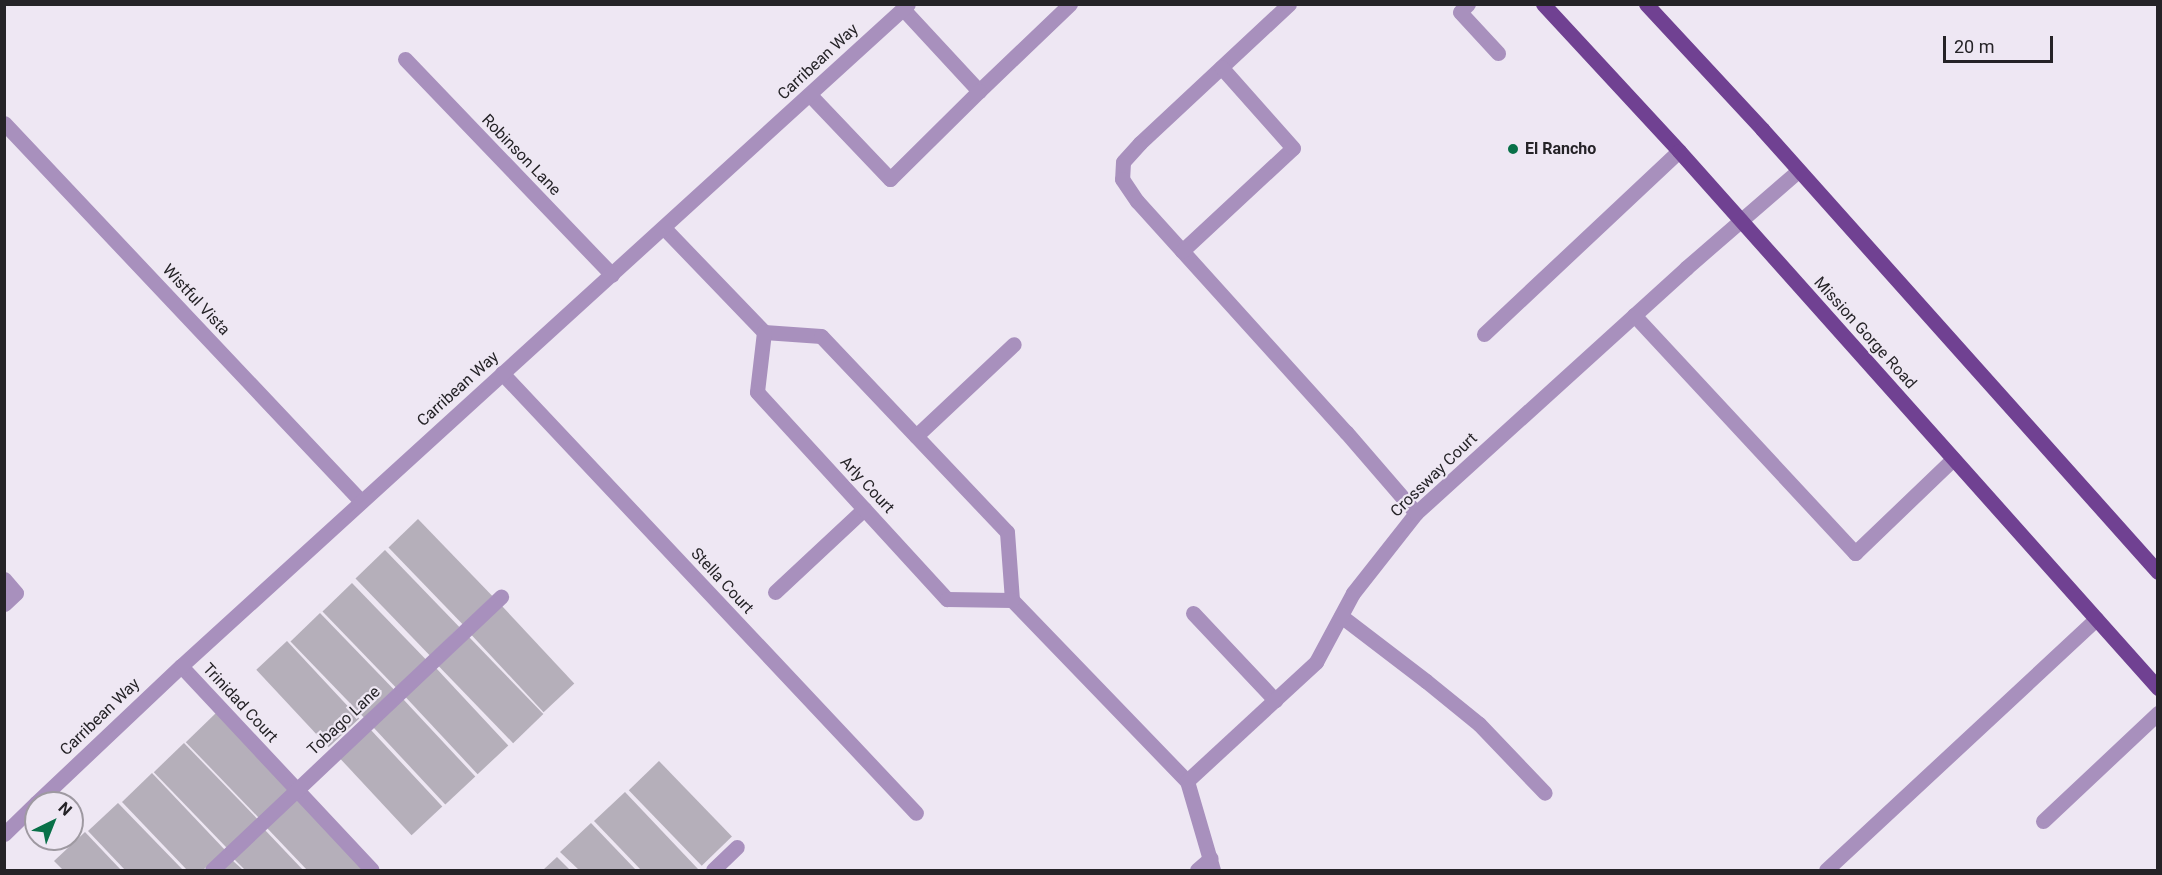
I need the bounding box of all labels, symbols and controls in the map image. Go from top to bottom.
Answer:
street label: Carribean Way [774,20,862,104]
scale bar [1946,24,2056,62]
text: 20 m [1954,36,1994,57]
street label: Robinson Lane [477,110,565,200]
place label: El Rancho [1525,139,1596,159]
marker: El Rancho [1506,142,1520,156]
street label: Wistful Vista [158,261,234,339]
street label: Mission Gorge Road [1810,273,1920,393]
street label: Carribean Way [413,347,503,431]
street label: Crossway Court [1387,429,1481,521]
street label: Arly Court [836,453,898,517]
street label: Stella Court [687,544,757,618]
street label: Trinidad Court [198,659,282,747]
street label: Carribean Way [56,674,144,760]
street label: Tobago Lane [304,683,384,759]
north arrow [24,791,84,851]
text: N [55,798,76,820]

